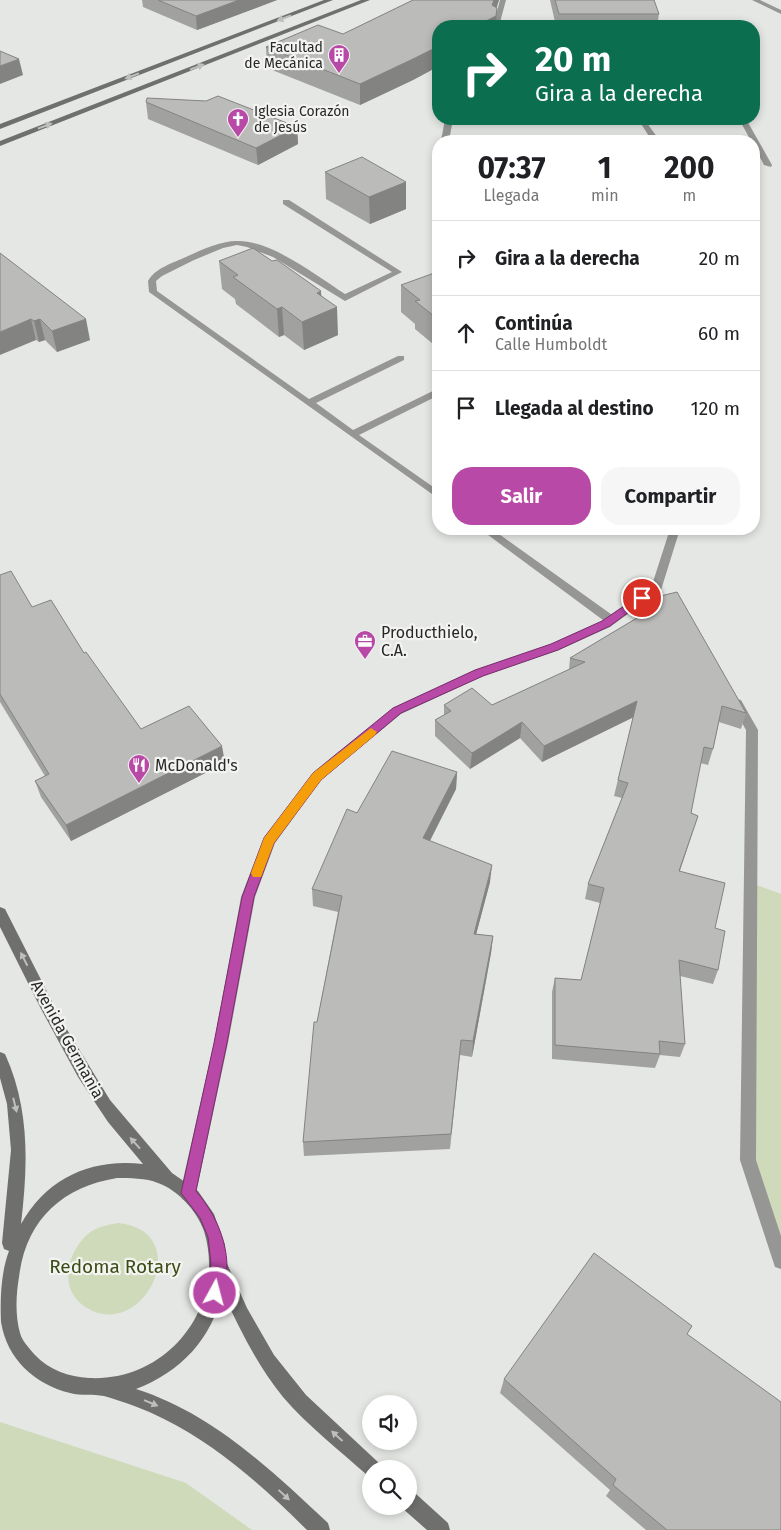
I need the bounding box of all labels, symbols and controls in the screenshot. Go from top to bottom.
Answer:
one-way arrow [277,14,291,22]
text: 20 m [535,38,611,80]
place label: Facultad de Mecánica [244,39,323,72]
icon: right [452,40,517,105]
building icon: Facultad de Mecánica [327,43,351,74]
one-way arrow [189,63,204,70]
one-way arrow [125,73,140,80]
text: Gira a la derecha [535,80,703,107]
place label: Iglesia Corazón de Jesús [254,103,350,136]
church icon: Iglesia Corazón de Jesús [226,107,250,138]
one-way arrow [38,122,53,130]
text: 07:37 [477,150,546,186]
text: 1 [598,150,612,186]
text: 200 [664,150,715,186]
text: Llegada [483,186,540,205]
text: min [591,186,619,205]
text: m [682,186,696,205]
icon: right [452,244,480,272]
text: Gira a la derecha [495,247,640,270]
text: 20 m [699,247,740,270]
text: Continúa [495,312,573,335]
icon: ahead [452,319,480,347]
text: 60 m [698,322,740,345]
text: Calle Humboldt [495,335,607,354]
icon: arrive [452,394,480,422]
text: Llegada al destino [495,397,654,420]
text: 120 m [690,397,740,420]
button: Salir [452,467,591,525]
button: Compartir [601,467,740,525]
pin [621,577,663,619]
icon: arrive [628,584,656,612]
place label: Producthielo, C.A. [381,623,478,660]
office icon: Producthielo, C.A. [353,629,377,660]
restaurant icon: McDonald's [127,753,151,784]
place label: McDonald's [155,756,238,775]
one-way arrow [20,952,28,967]
street label: Avenida Germania [27,977,108,1102]
one-way arrow [11,1097,19,1112]
one-way arrow [129,1137,141,1149]
park label: Redoma Rotary [49,1255,182,1278]
position arrow [188,1266,240,1318]
map controls [362,1395,417,1515]
button: sound [362,1395,417,1450]
one-way arrow [144,1399,158,1407]
one-way arrow [332,1430,344,1442]
button: search [362,1460,417,1515]
one-way arrow [278,1489,290,1501]

